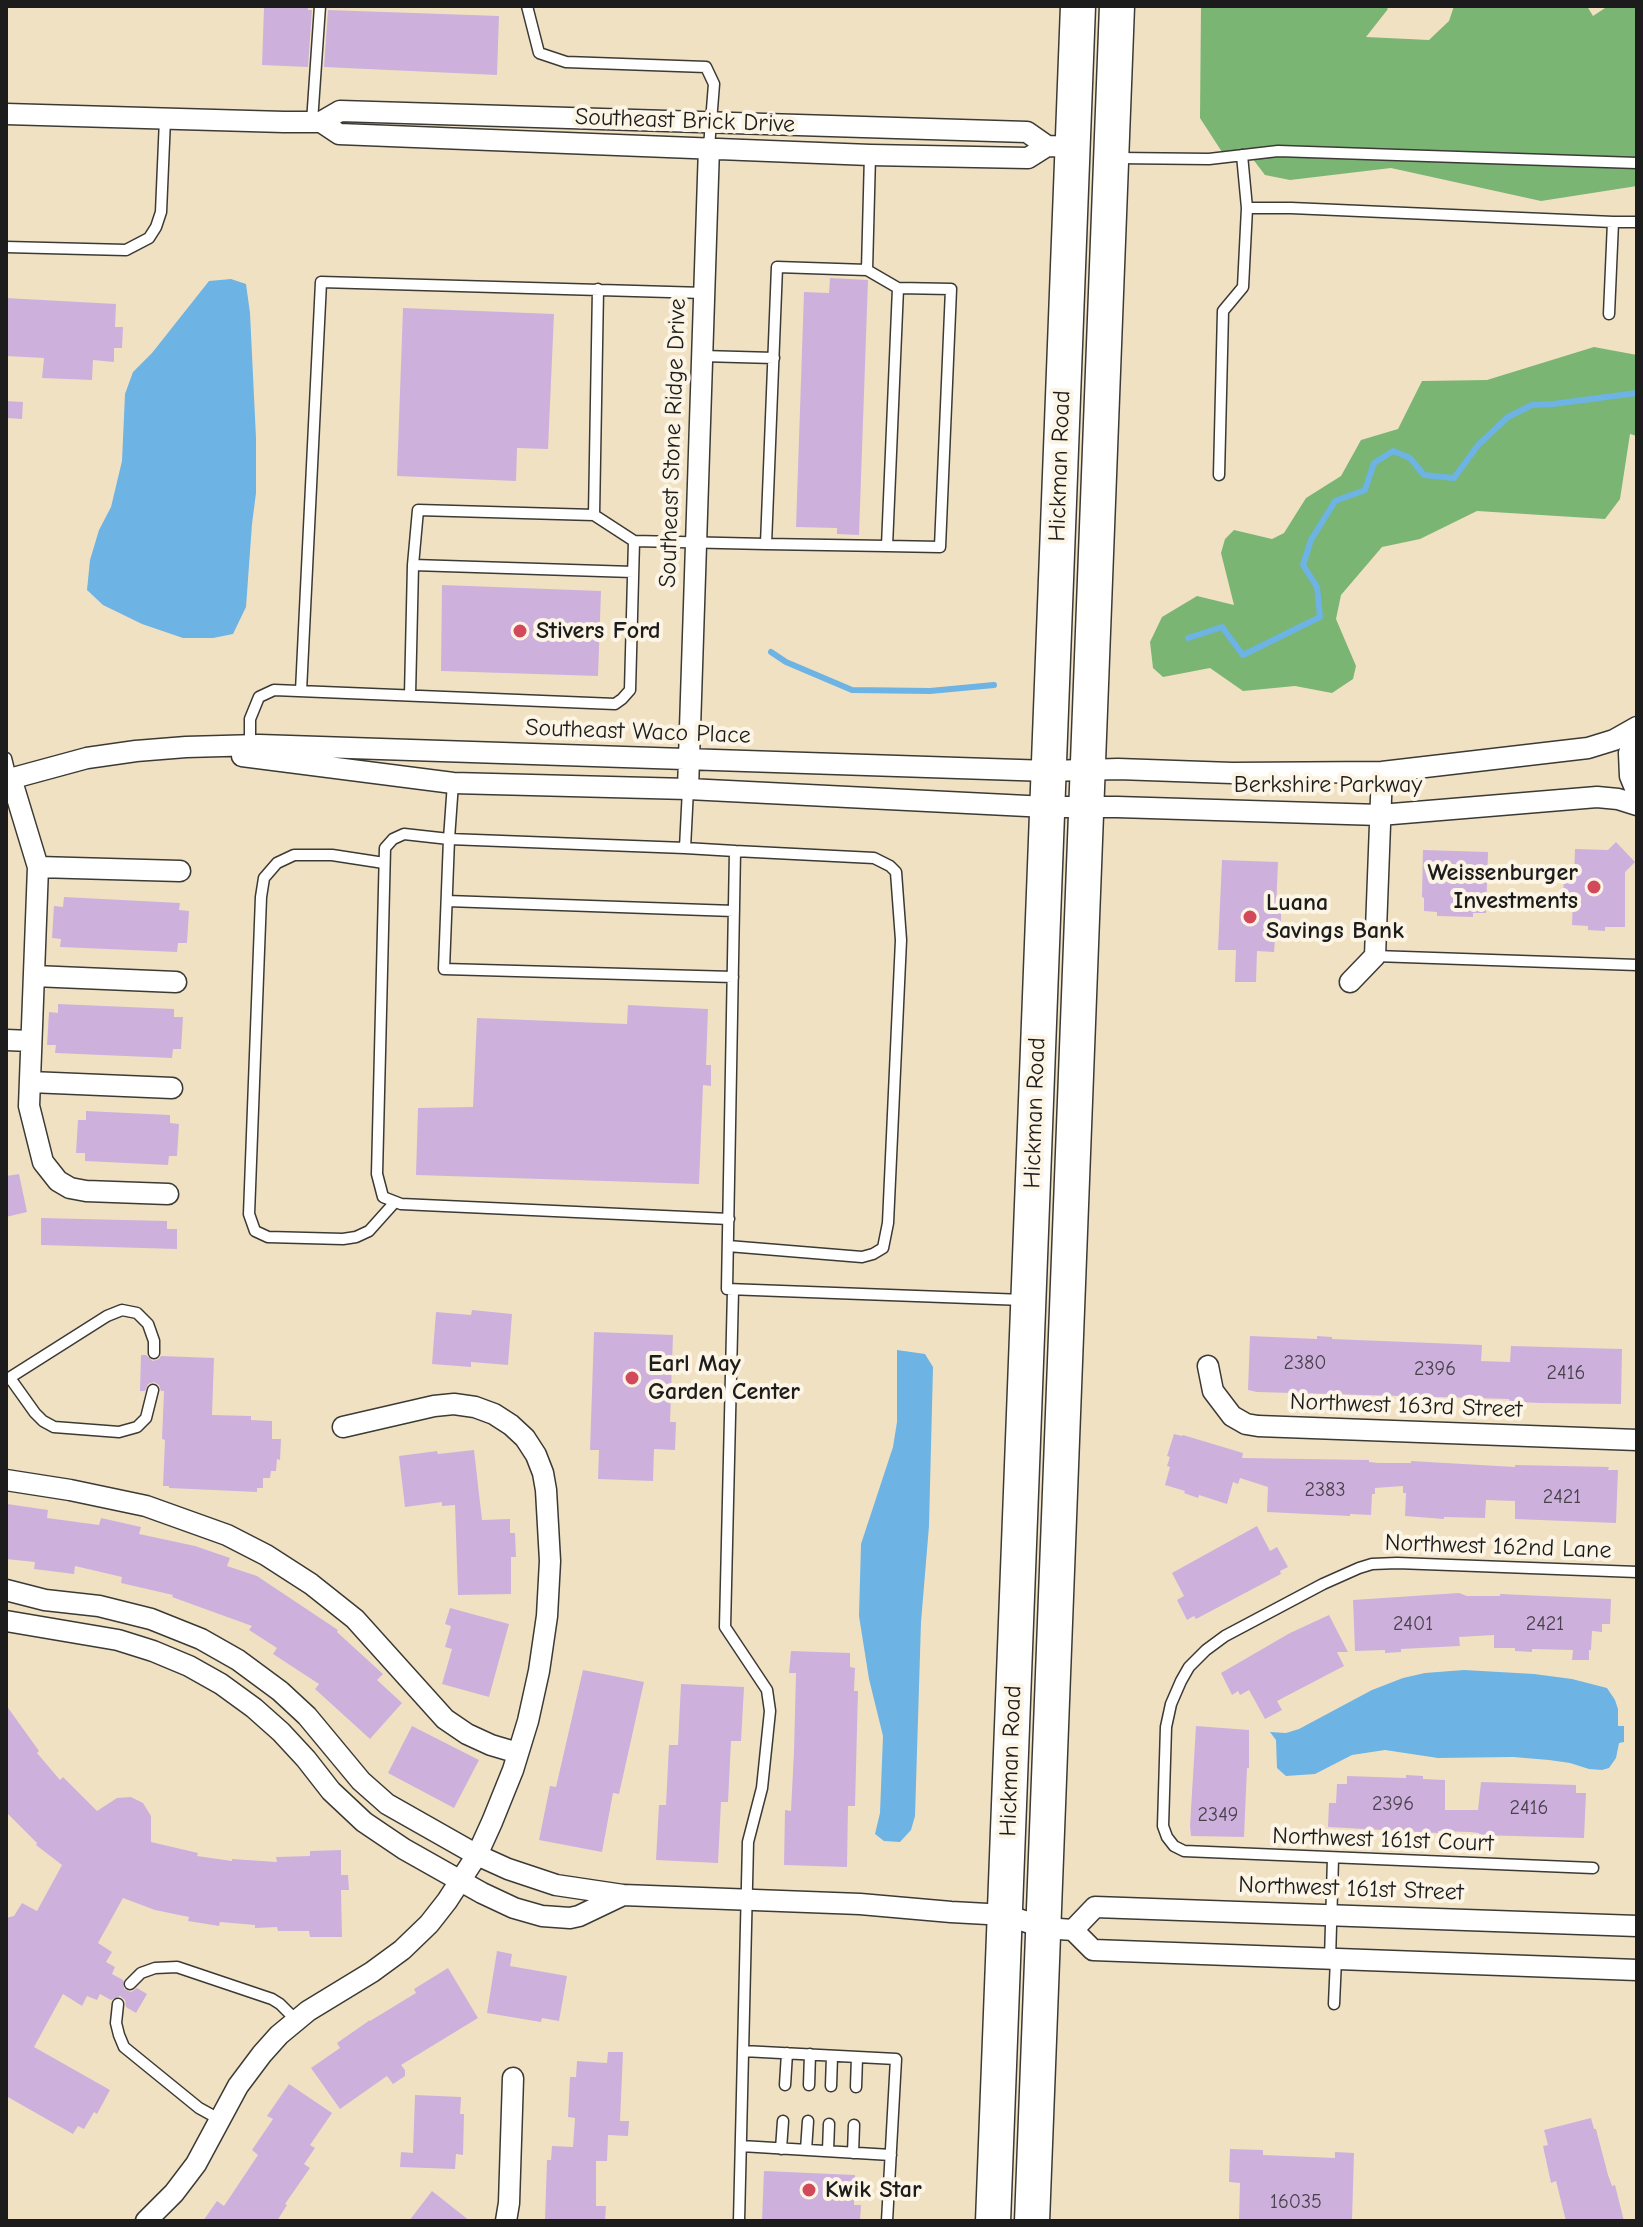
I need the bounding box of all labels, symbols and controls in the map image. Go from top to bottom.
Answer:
street label: Southeast Brick Drive [575,103,795,139]
street label: Southeast Stone Ridge Drive [654,298,692,588]
street label: Hickman Road [1043,390,1077,542]
place label: Stivers Ford [536,617,661,645]
marker: Stivers Ford [511,622,529,640]
street label: Southeast Waco Place [525,714,751,750]
street label: Berkshire Parkway [1234,771,1422,799]
place label: Weissenburger Investments [1427,859,1578,915]
marker: Weissenburger Investments [1585,878,1603,896]
place label: Luana Savings Bank [1266,889,1404,945]
marker: Luana Savings Bank [1241,908,1259,926]
street label: Hickman Road [1018,1037,1052,1189]
place label: Earl May Garden Center [648,1350,800,1406]
house number: 2380 [1283,1351,1327,1375]
house number: 2396 [1414,1357,1456,1381]
house number: 2416 [1547,1361,1585,1385]
marker: Earl May Garden Center [623,1369,641,1387]
street label: Northwest 163rd Street [1289,1388,1523,1424]
house number: 2383 [1305,1478,1345,1502]
house number: 2421 [1543,1485,1581,1509]
street label: Northwest 162nd Lane [1384,1529,1612,1565]
house number: 2401 [1393,1612,1433,1636]
house number: 2421 [1526,1612,1564,1636]
street label: Hickman Road [994,1685,1028,1837]
house number: 2396 [1372,1792,1414,1816]
house number: 2416 [1510,1796,1548,1820]
house number: 2349 [1198,1803,1238,1827]
street label: Northwest 161st Court [1272,1822,1494,1858]
street label: Northwest 161st Street [1238,1871,1464,1907]
place label: Kwik Star [825,2176,922,2204]
marker: Kwik Star [800,2181,818,2199]
house number: 16035 [1270,2190,1322,2214]

